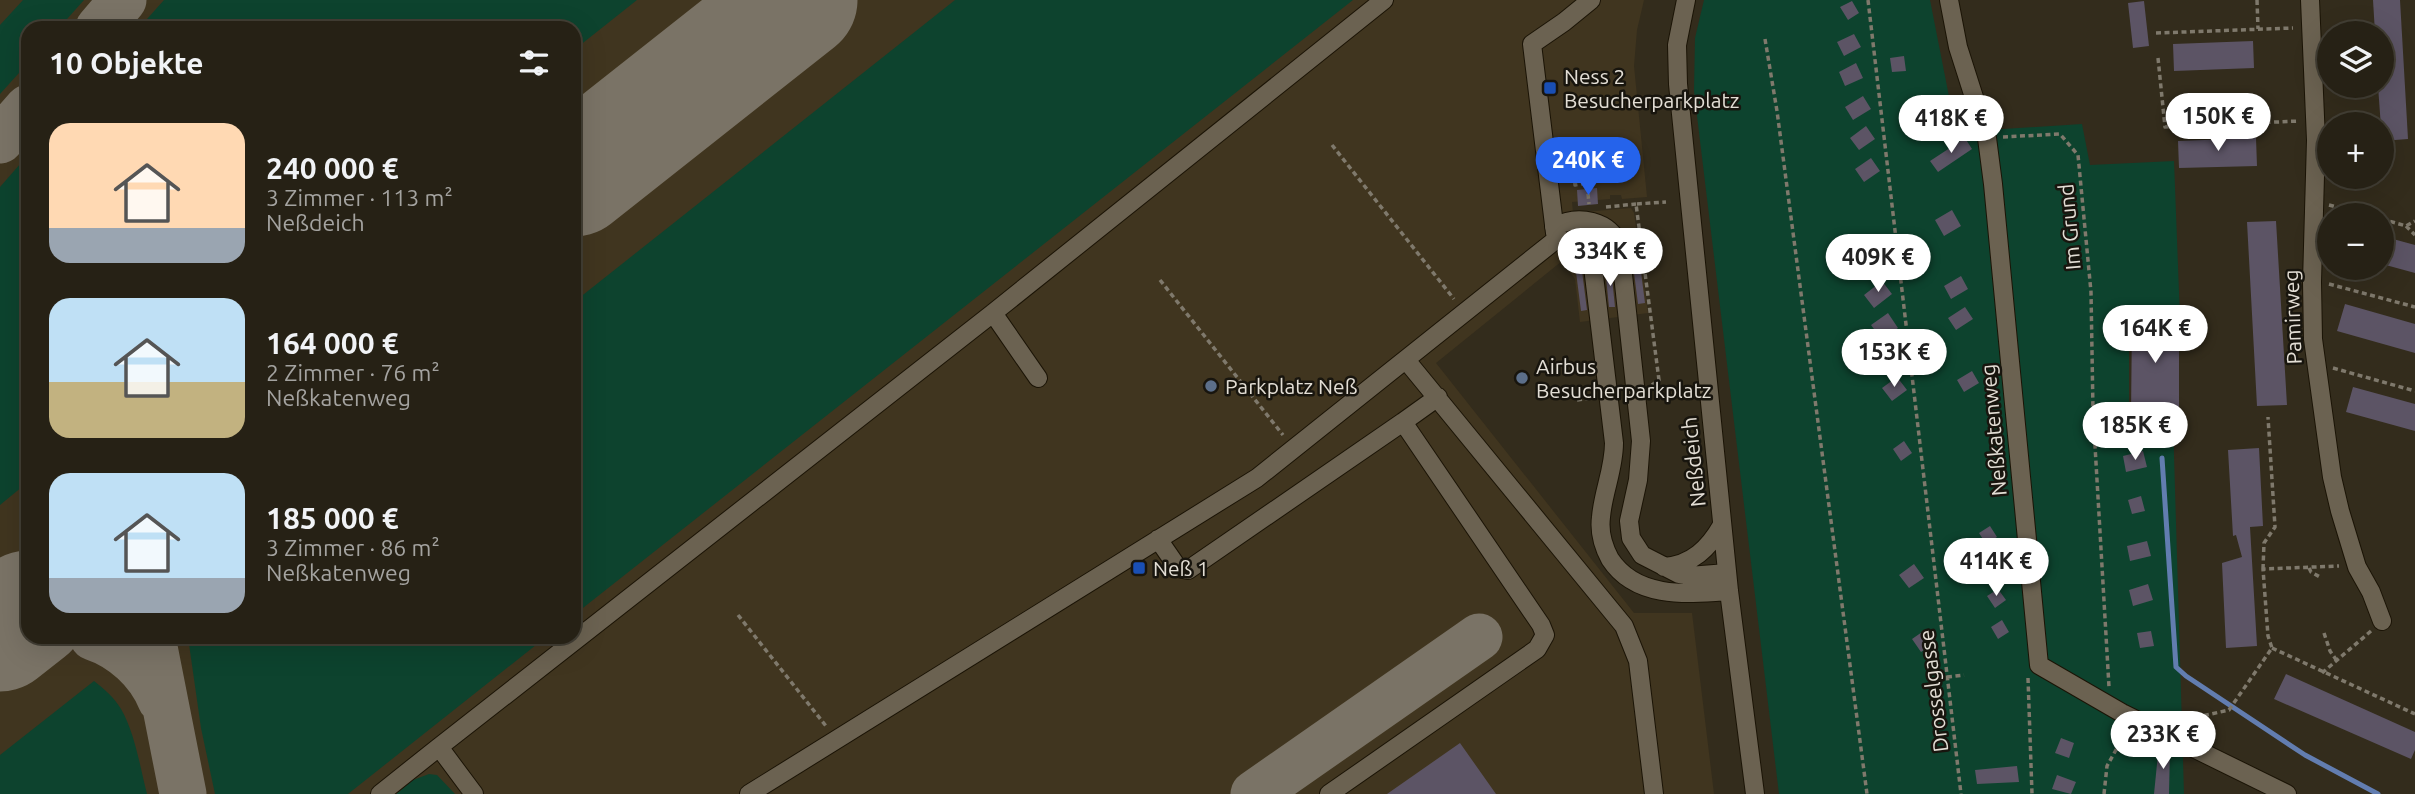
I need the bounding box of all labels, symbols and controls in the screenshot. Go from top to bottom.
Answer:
map controls [2317,21,2394,280]
button: layers [2317,21,2394,98]
icon: filters [515,44,553,82]
text: 10 Objekte [49,46,204,80]
place label: Ness 2 Besucherparkplatz [1564,64,1740,112]
marker: Ness 2 Besucherparkplatz [1542,80,1558,96]
pin: 150K € [2161,94,2275,153]
pin: 418K € [1894,96,2008,155]
text: 150K € [2182,103,2254,128]
text: 418K € [1915,105,1987,130]
button: + [2317,112,2394,189]
pin: 240K € [1531,138,1645,197]
text: 240K € [1552,147,1624,172]
icon: home [105,151,189,235]
text: 240 000 € [266,151,399,185]
street label: Im Grund [2053,183,2085,271]
text: 3 Zimmer · 113 m² [266,185,453,210]
button: − [2317,203,2394,280]
text: Neßdeich [266,210,365,235]
pin: 334K € [1553,229,1667,288]
pin: 409K € [1821,234,1935,294]
text: 334K € [1574,238,1646,263]
text: 409K € [1842,244,1914,269]
street label: Pamirweg [2278,269,2306,365]
pin: 164K € [2098,306,2212,365]
text: 164K € [2119,315,2191,340]
icon: home [105,326,189,410]
text: 164 000 € [266,326,399,360]
pin: 153K € [1837,330,1951,389]
text: 153K € [1858,339,1930,364]
place label: Airbus Besucherparkplatz [1536,354,1712,402]
text: 2 Zimmer · 76 m² [266,360,440,385]
street label: Neßkatenweg [1975,363,2011,497]
marker: Airbus Besucherparkplatz [1514,370,1530,386]
place label: Parkplatz Neß [1225,374,1357,398]
marker: Parkplatz Neß [1203,378,1219,394]
text: Neßkatenweg [266,385,411,410]
pin: 185K € [2078,402,2192,462]
text: 185K € [2099,412,2171,437]
street label: Neßdeich [1676,416,1710,508]
icon: home [105,501,189,585]
text: 185 000 € [266,501,399,535]
text: 3 Zimmer · 86 m² [266,535,440,560]
pin: 414K € [1939,538,2053,598]
text: 414K € [1960,548,2032,573]
place label: Neß 1 [1153,556,1209,580]
text: Neßkatenweg [266,560,411,585]
marker: Neß 1 [1131,560,1147,576]
street label: Drosselgasse [1914,628,1952,754]
pin: 233K € [2106,712,2220,771]
text: 233K € [2127,721,2199,746]

